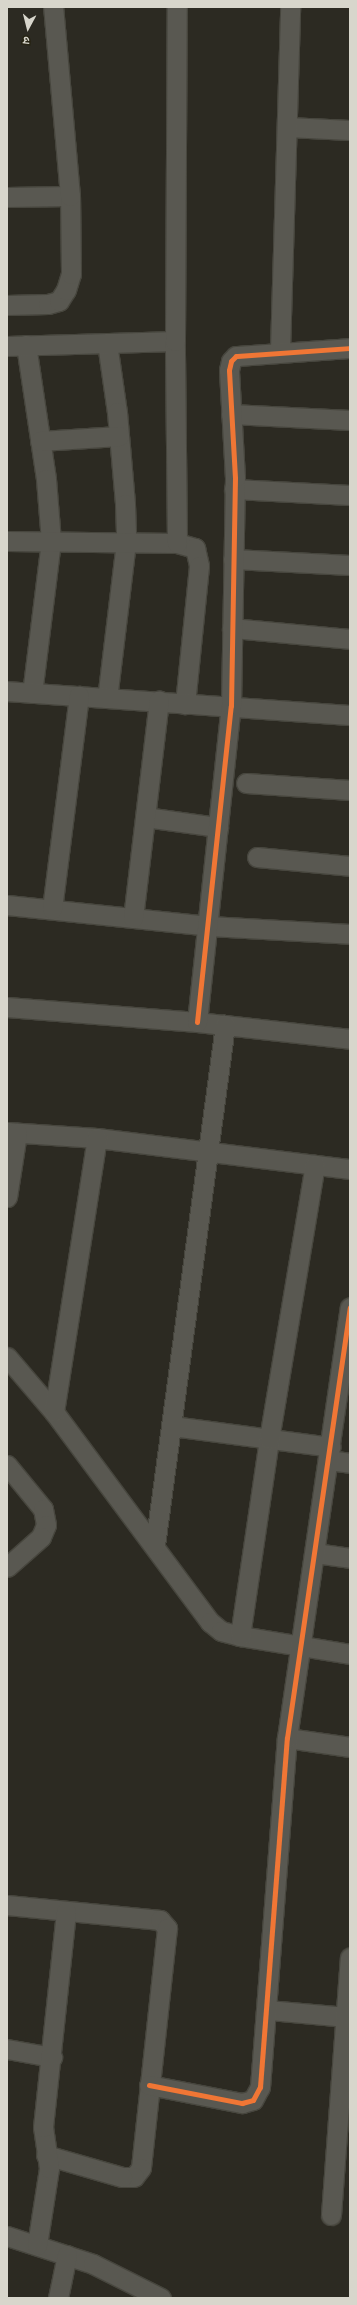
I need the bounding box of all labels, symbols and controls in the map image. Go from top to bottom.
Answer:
north arrow [8,8,48,48]
text: उ [22,34,30,47]

